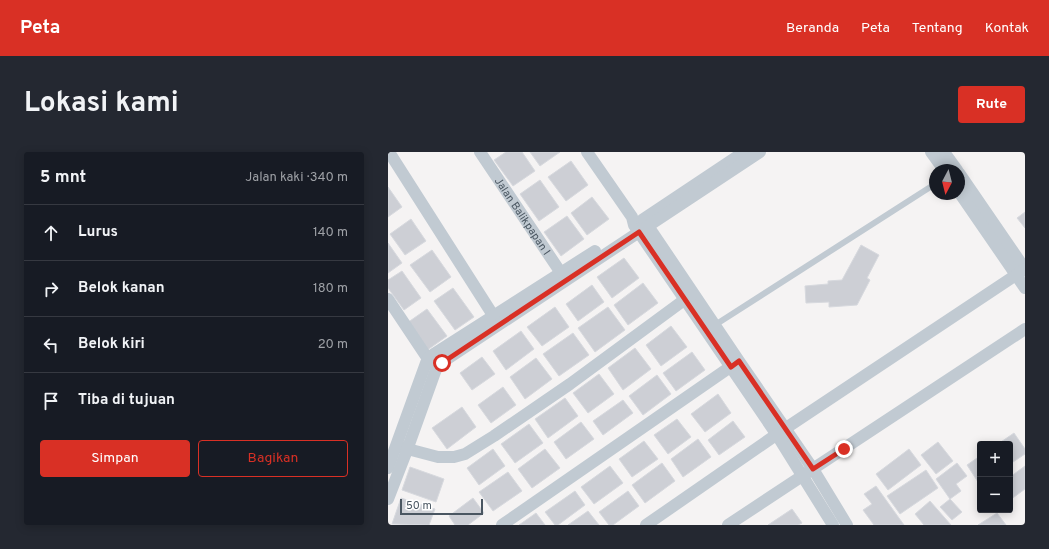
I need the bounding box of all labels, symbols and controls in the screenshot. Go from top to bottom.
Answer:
text: Peta [20,16,60,40]
text: Beranda [786,20,839,37]
text: Peta [861,20,890,37]
text: Tentang [912,20,963,37]
text: Kontak [985,20,1029,37]
text: Lokasi kami [24,86,179,122]
button: Rute [958,86,1025,123]
north arrow [929,164,965,200]
text: 5 mnt [40,167,86,189]
text: Jalan kaki · 340 m [245,170,348,186]
street label: Jalan Balikpapan I [491,175,553,258]
icon: ahead [40,222,62,244]
text: Lurus [78,223,118,242]
text: 140 m [313,225,348,241]
icon: right [40,278,62,300]
text: Belok kanan [78,279,165,298]
text: 180 m [313,281,348,297]
icon: left [40,334,62,356]
text: Belok kiri [78,335,145,354]
text: 20 m [318,337,348,353]
route start [433,354,451,372]
icon: arrive [40,390,62,412]
text: Tiba di tujuan [78,391,175,410]
button: Simpan [40,440,190,477]
button: Bagikan [198,440,348,477]
route end [835,440,853,458]
map controls [977,441,1013,513]
button: + [977,441,1013,477]
button: − [977,477,1013,513]
scale bar [400,497,483,516]
text: 50 m [406,499,432,513]

